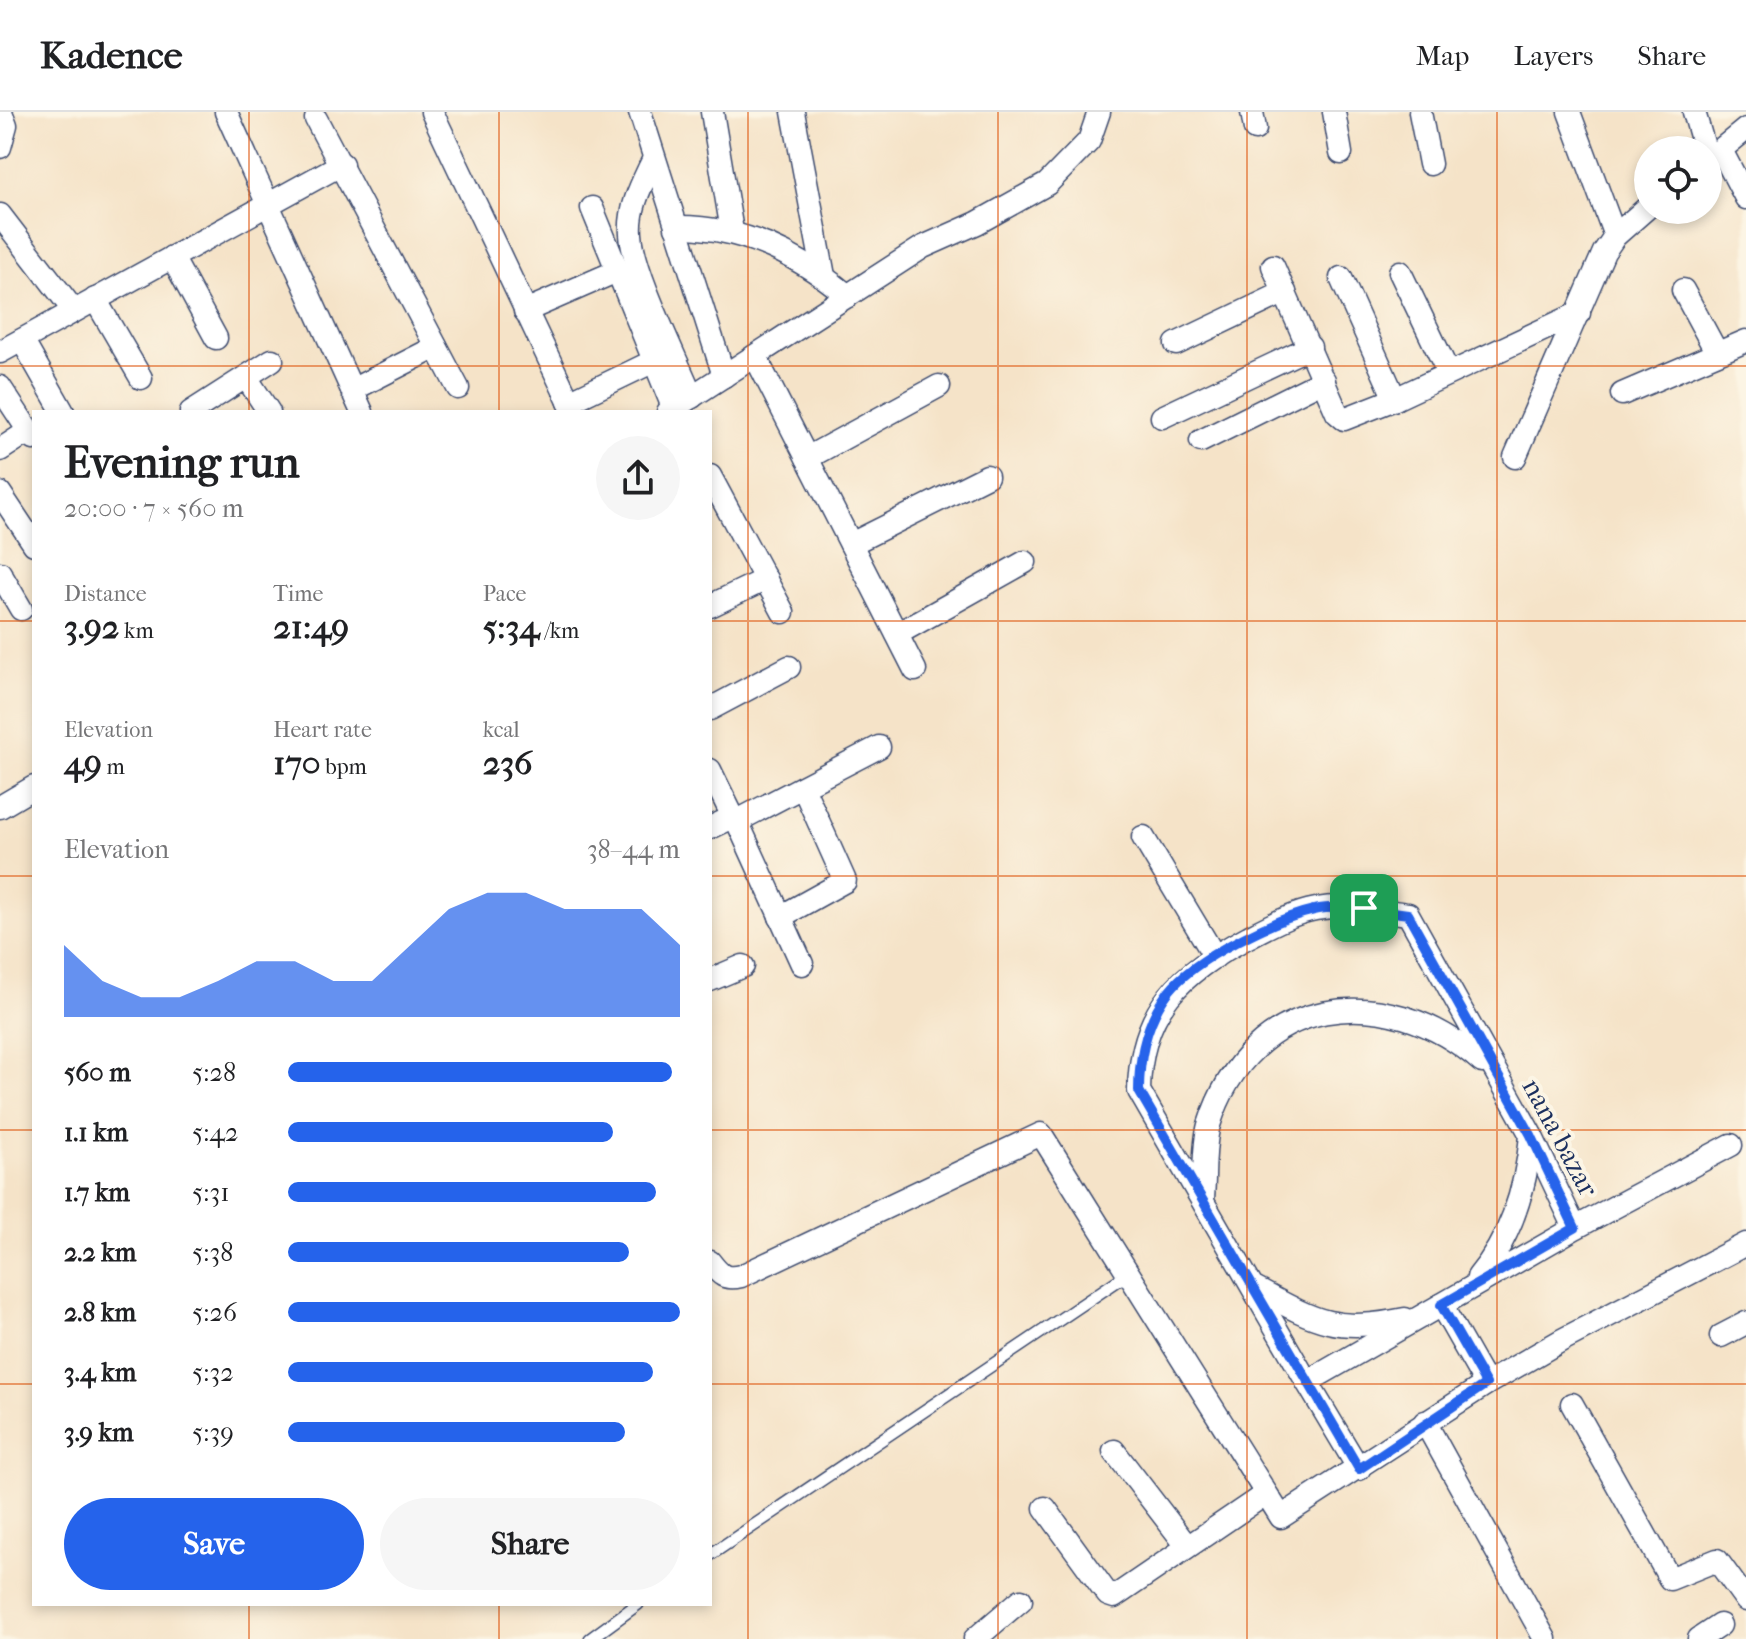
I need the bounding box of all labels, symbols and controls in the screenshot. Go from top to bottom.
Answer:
text: Kadence [40,33,183,78]
text: Map [1416,39,1469,72]
text: Layers [1513,39,1593,72]
text: Share [1637,39,1706,72]
map controls [1634,136,1722,224]
button: locate [1634,136,1722,224]
button: share [596,436,680,520]
text: Evening run [64,437,299,488]
text: 20:00 · 7 × 560 m [64,493,244,524]
text: Distance [64,581,147,607]
text: Time [273,581,323,607]
text: Pace [483,581,526,607]
text: 3.92 [64,607,119,647]
text: 21:49 [273,607,349,647]
text: 5:34 [483,607,540,647]
text: km [119,618,154,644]
text: /km [540,618,579,644]
text: Elevation [64,717,153,743]
text: Heart rate [273,717,372,743]
text: kcal [483,717,520,743]
text: 49 [64,743,102,783]
text: 170 [273,743,321,783]
text: 236 [483,743,533,783]
text: m [102,754,125,780]
text: bpm [321,754,367,780]
text: Elevation [64,834,169,865]
text: 38–44 m [587,834,680,865]
pin [1330,874,1398,942]
icon: arrive [1342,886,1386,930]
text: 560 m [64,1057,131,1088]
text: 5:28 [192,1057,236,1088]
street label: nana bazar [1516,1072,1606,1202]
text: 1.1 km [64,1117,128,1148]
text: 5:42 [192,1117,238,1148]
text: 1.7 km [64,1177,130,1208]
text: 5:31 [192,1177,229,1208]
text: 2.2 km [64,1237,136,1268]
text: 5:38 [192,1237,233,1268]
text: 2.8 km [64,1297,136,1328]
text: 5:26 [192,1297,237,1328]
text: 3.4 km [64,1357,136,1388]
text: 5:32 [192,1357,234,1388]
text: 3.9 km [64,1417,134,1448]
text: 5:39 [192,1417,234,1448]
button: Save [64,1498,364,1590]
button: Share [380,1498,680,1590]

